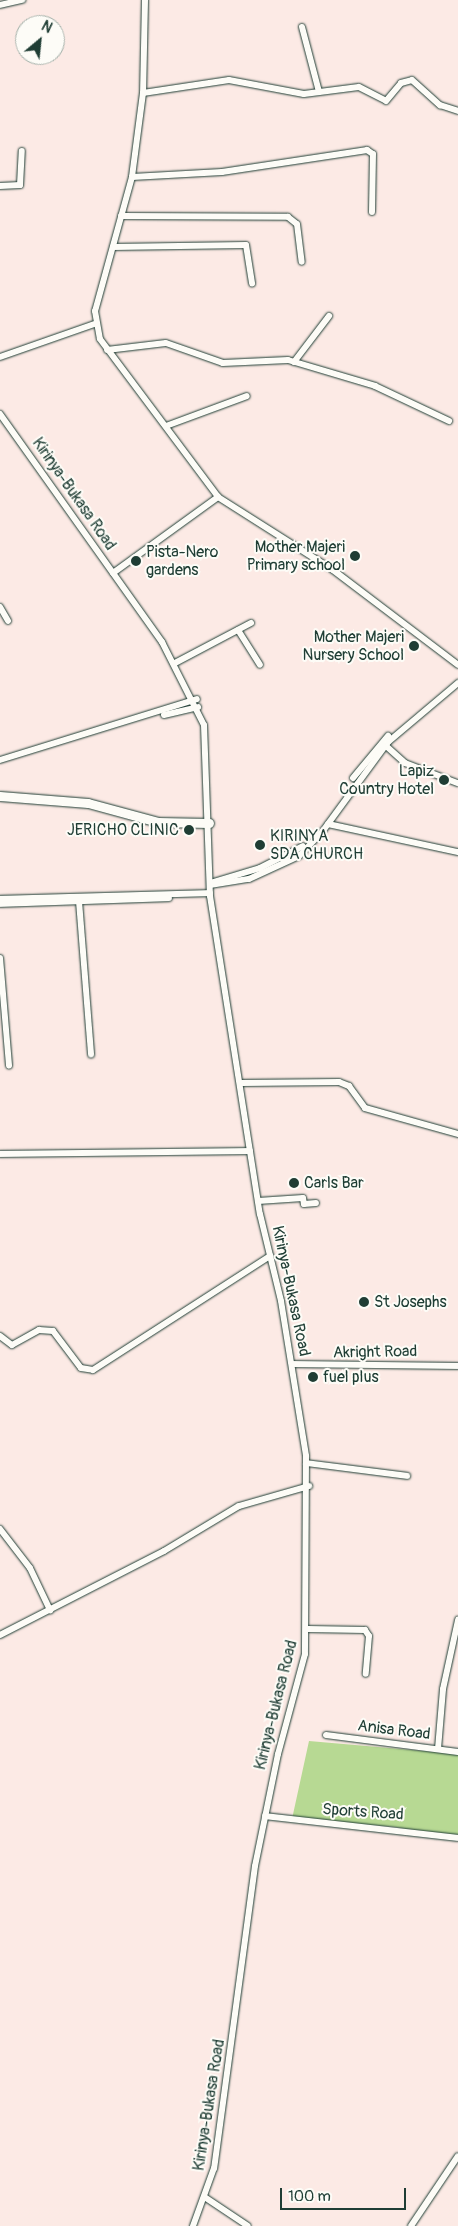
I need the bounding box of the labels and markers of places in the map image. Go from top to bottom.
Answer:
place label: Mother Majeri Primary school [247,537,345,575]
place label: Pista-Nero gardens [146,542,218,580]
marker: Mother Majeri Primary school [349,550,361,562]
marker: Pista-Nero gardens [130,555,142,567]
place label: Mother Majeri Nursery School [302,627,404,665]
marker: Mother Majeri Nursery School [408,640,420,652]
place label: Lapiz Country Hotel [339,761,434,799]
marker: Lapiz Country Hotel [438,774,450,786]
place label: JERICHO CLINIC [67,820,179,840]
marker: JERICHO CLINIC [183,824,195,836]
place label: KIRINYA SDA CHURCH [270,826,363,864]
marker: KIRINYA SDA CHURCH [254,839,266,851]
place label: Carls Bar [304,1173,364,1193]
marker: Carls Bar [288,1177,300,1189]
place label: St Josephs [374,1292,447,1312]
marker: St Josephs [358,1296,370,1308]
place label: fuel plus [323,1367,379,1387]
marker: fuel plus [307,1371,319,1383]

